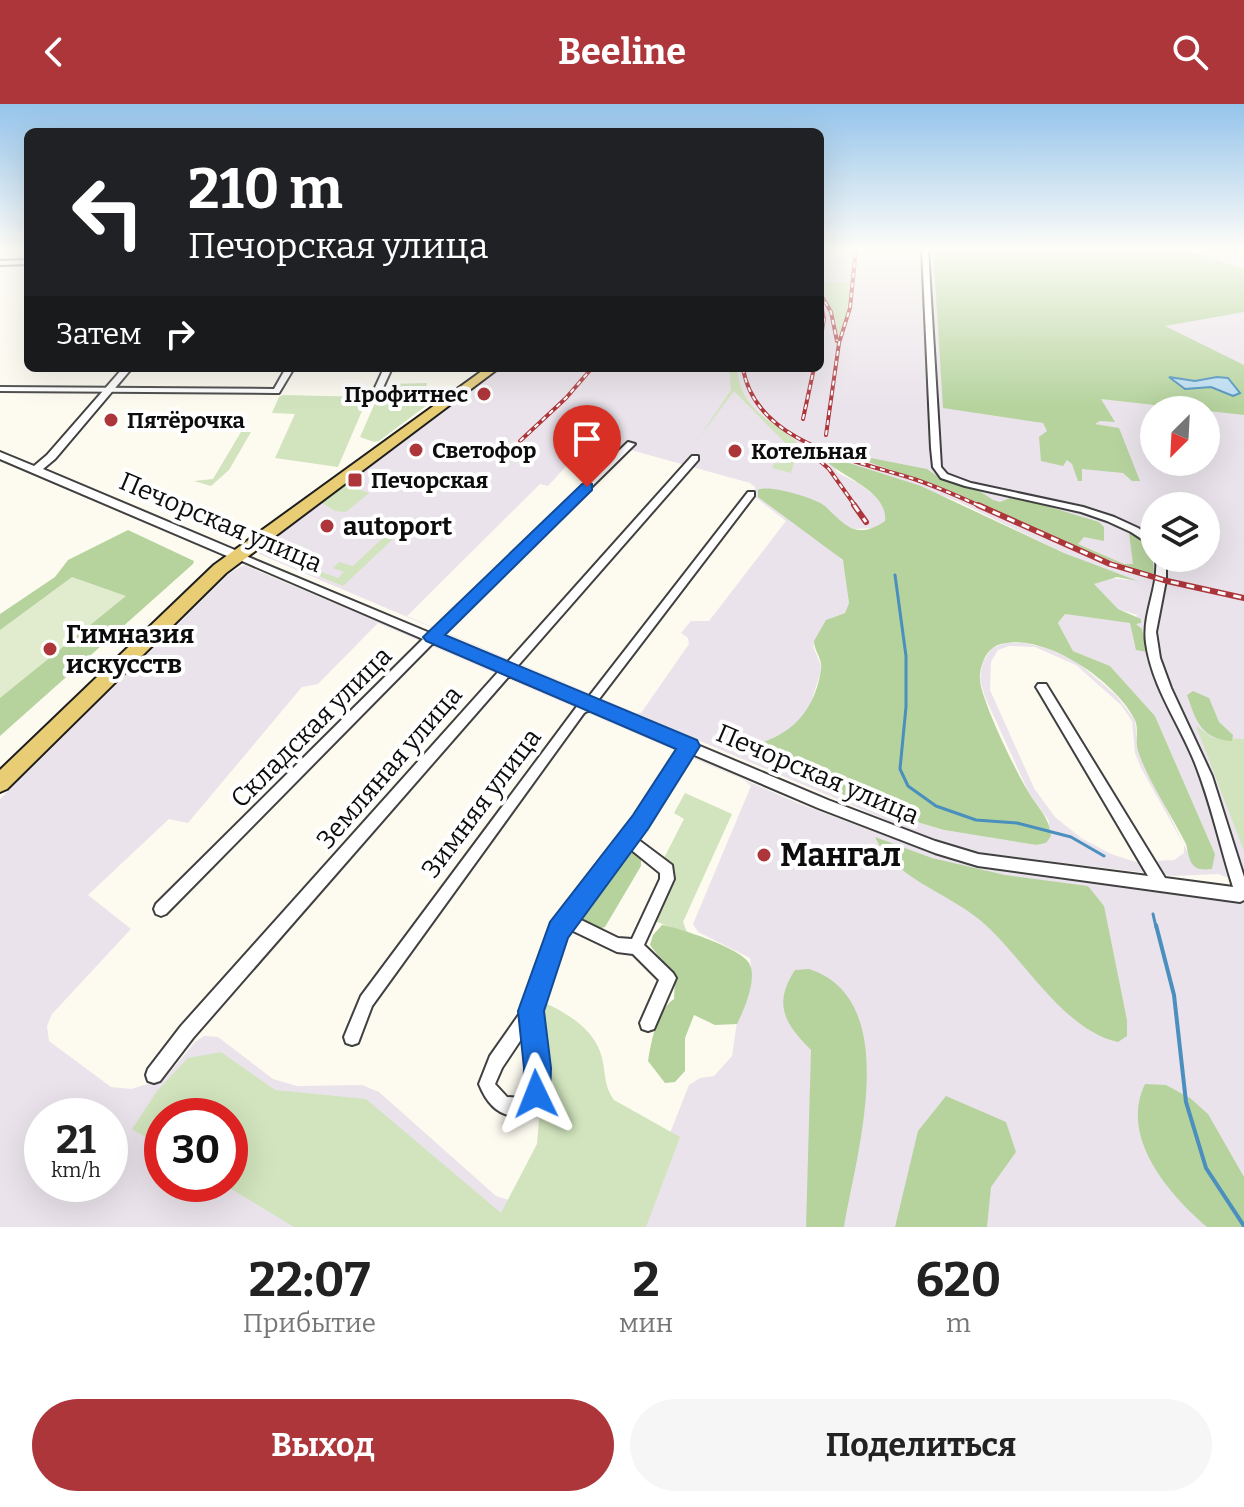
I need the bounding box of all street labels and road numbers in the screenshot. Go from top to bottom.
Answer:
street label: Печорская улица [115,466,327,579]
street label: Складская улица [225,641,398,814]
street label: Земляная улица [310,679,469,855]
street label: Печорская улица [712,718,924,831]
street label: Зимняя улица [415,722,548,884]

